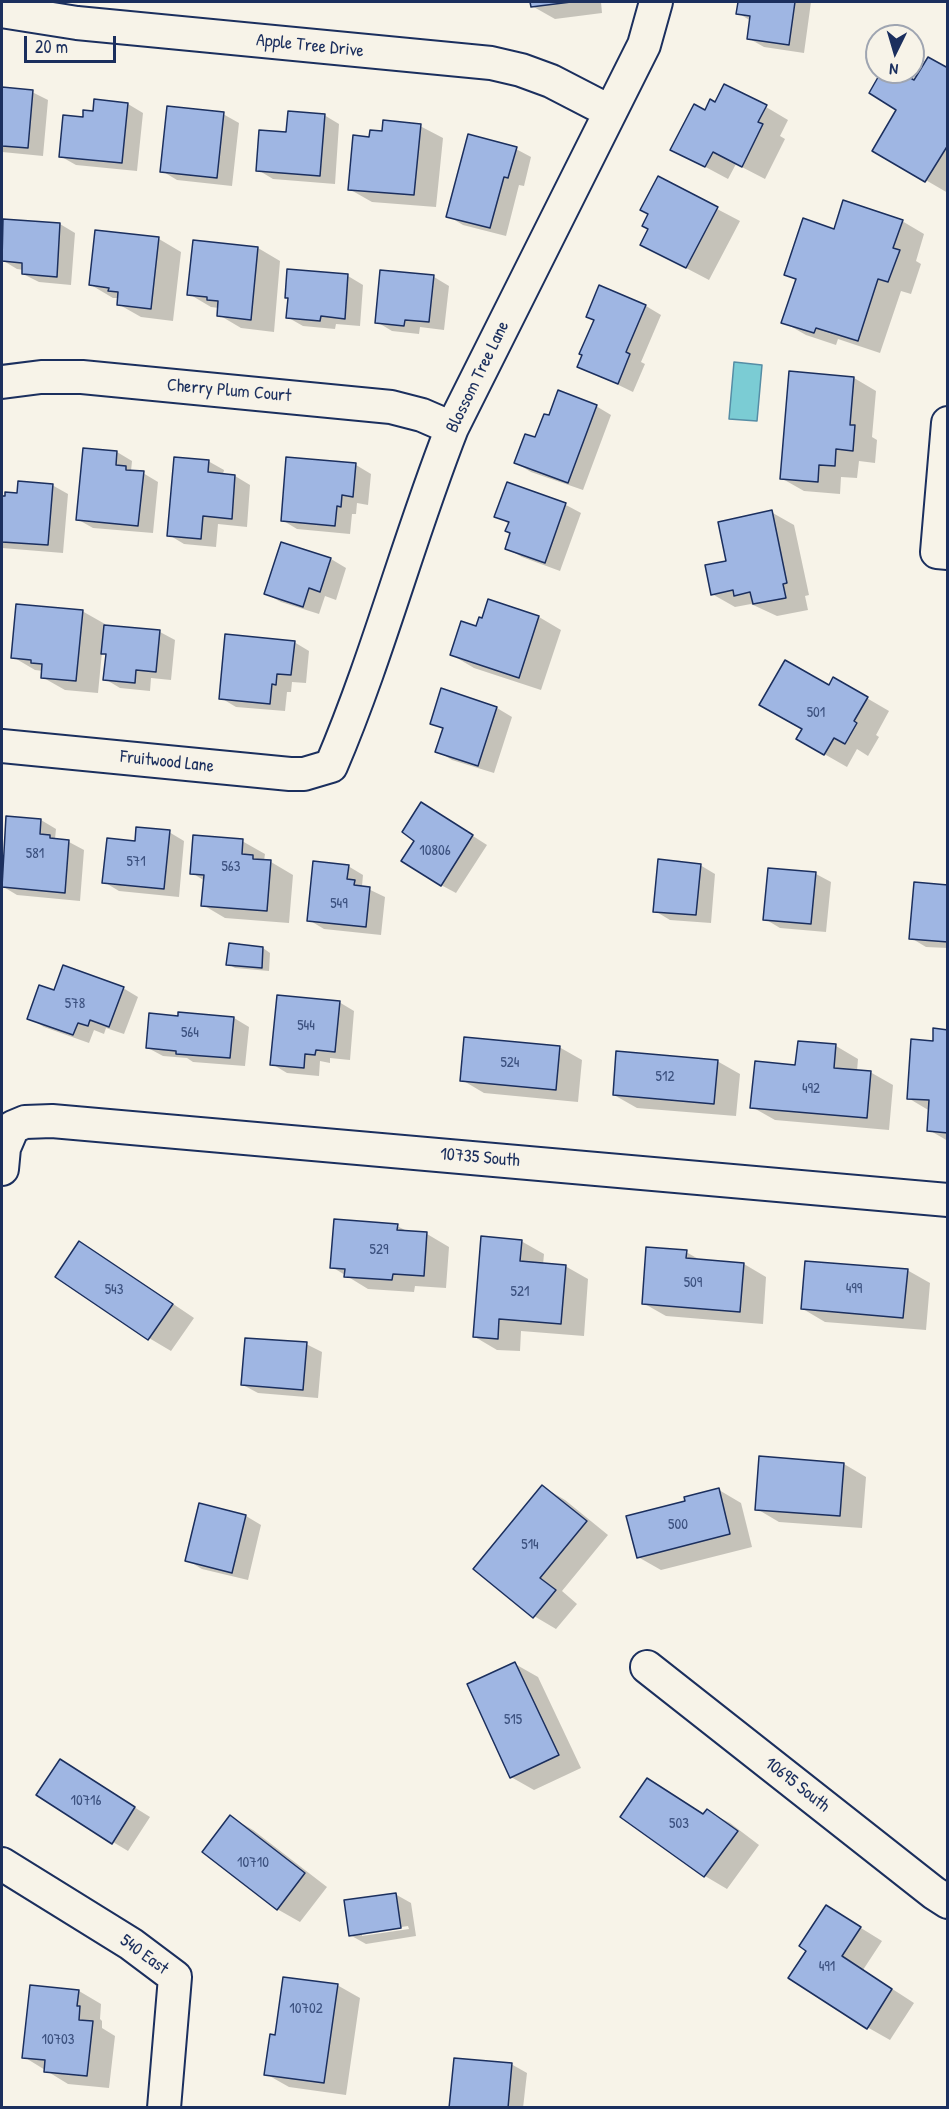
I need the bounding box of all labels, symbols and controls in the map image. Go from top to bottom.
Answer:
scale bar [27,24,118,62]
north arrow [865,24,925,84]
street label: Apple Tree Drive [255,30,365,62]
text: 20 m [35,34,68,59]
text: N [888,59,899,81]
street label: Blossom Tree Lane [442,318,514,436]
street label: Cherry Plum Court [166,375,292,407]
house number: 501 [807,704,825,722]
street label: Fruitwood Lane [119,746,215,778]
house number: 10806 [419,842,451,860]
house number: 581 [26,845,44,863]
house number: 571 [126,853,146,871]
house number: 563 [221,858,241,876]
house number: 549 [330,895,348,913]
house number: 578 [65,995,85,1013]
house number: 544 [297,1017,315,1035]
house number: 564 [181,1024,199,1042]
house number: 524 [501,1054,519,1072]
house number: 512 [656,1068,674,1086]
house number: 492 [802,1080,820,1098]
street label: 10735 South [439,1144,521,1172]
house number: 529 [370,1241,388,1259]
house number: 509 [684,1274,702,1292]
house number: 499 [846,1280,862,1298]
house number: 543 [105,1281,123,1299]
house number: 521 [511,1283,529,1301]
house number: 500 [668,1516,688,1534]
house number: 514 [521,1536,539,1554]
house number: 515 [504,1711,522,1729]
street label: 10695 South [760,1753,834,1817]
house number: 10716 [70,1792,102,1810]
house number: 503 [669,1815,689,1833]
house number: 10710 [237,1854,269,1872]
street label: 540 East [116,1930,172,1980]
house number: 491 [819,1958,835,1976]
house number: 10702 [289,2000,323,2018]
house number: 10703 [41,2031,75,2049]

